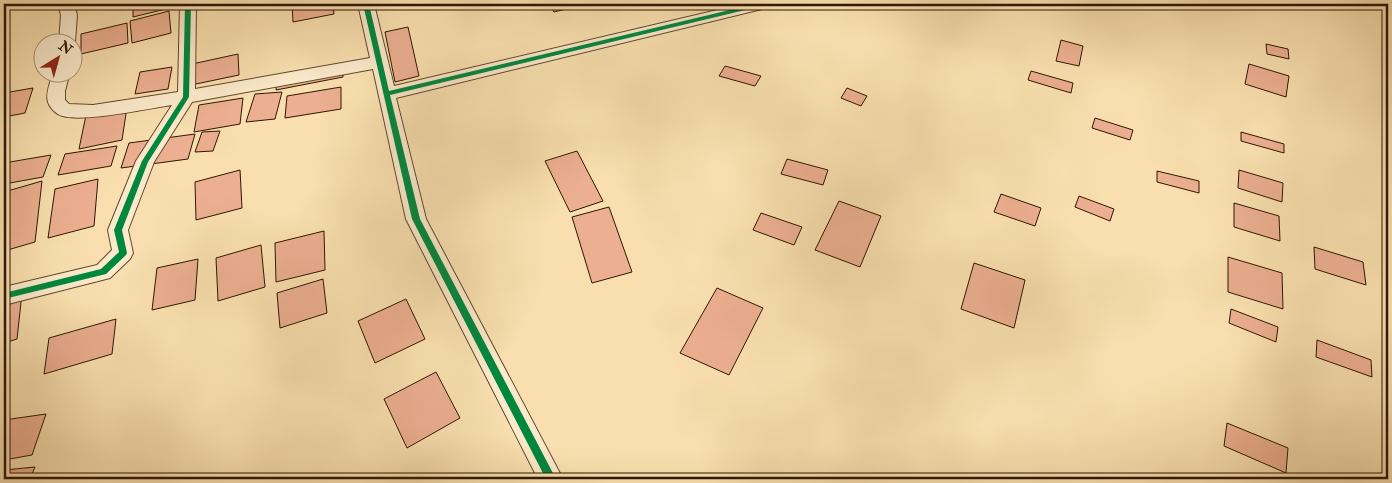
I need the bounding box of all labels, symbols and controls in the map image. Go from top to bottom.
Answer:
north arrow [32,32,82,82]
text: N [55,37,76,59]

